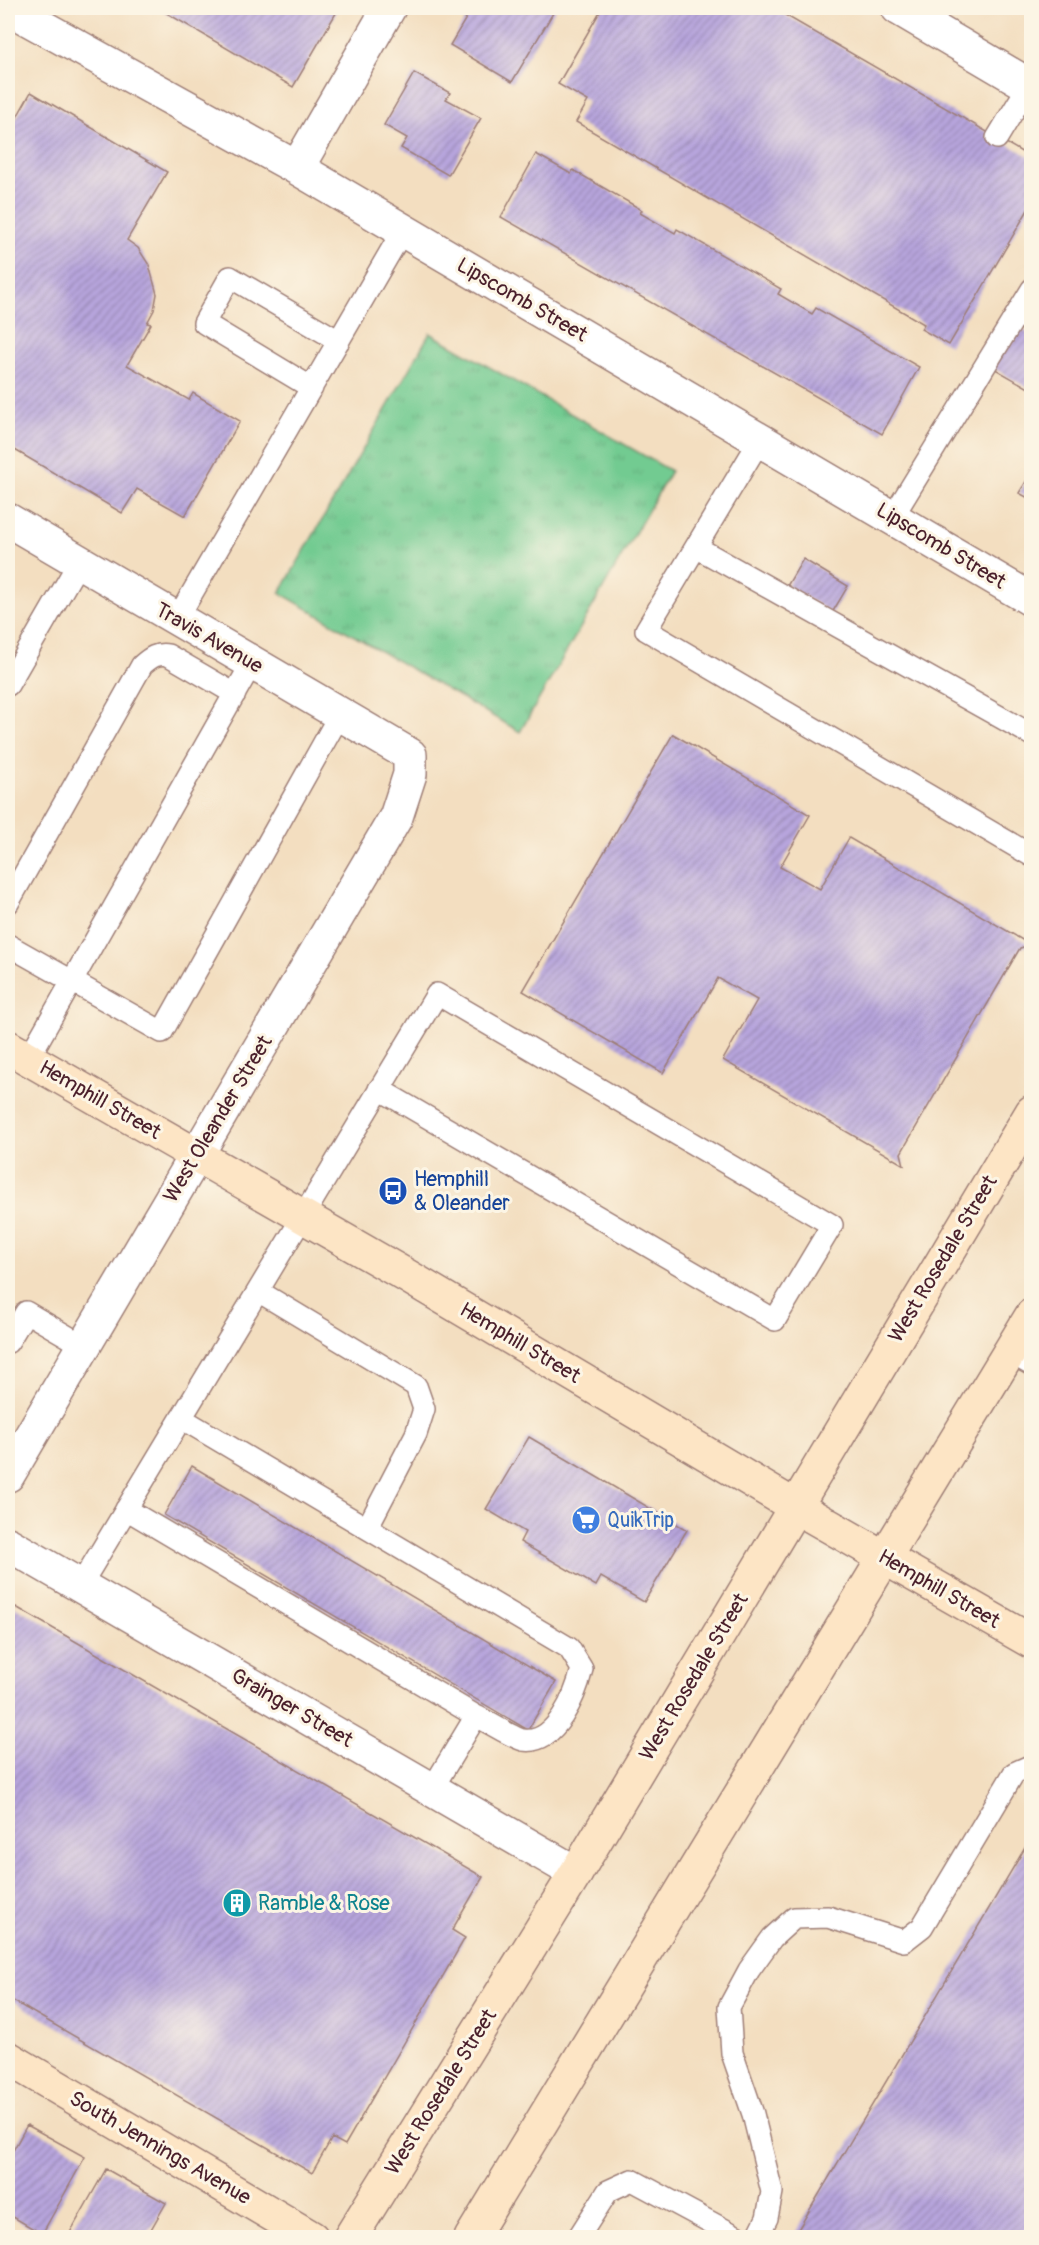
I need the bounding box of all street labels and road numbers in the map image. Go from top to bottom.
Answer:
street label: Lipscomb Street [452,252,593,349]
street label: Lipscomb Street [871,497,1011,596]
street label: Travis Avenue [150,596,268,680]
street label: West Oleander Street [157,1030,279,1207]
street label: Hemphill Street [34,1054,166,1146]
street label: West Rosedale Street [882,1170,1004,1348]
street label: Hemphill Street [455,1296,586,1390]
street label: Hemphill Street [873,1543,1005,1635]
street label: West Rosedale Street [633,1588,755,1766]
street label: Grainger Street [226,1662,358,1754]
street label: West Rosedale Street [379,2003,503,2180]
street label: South Jennings Avenue [64,2085,256,2211]

